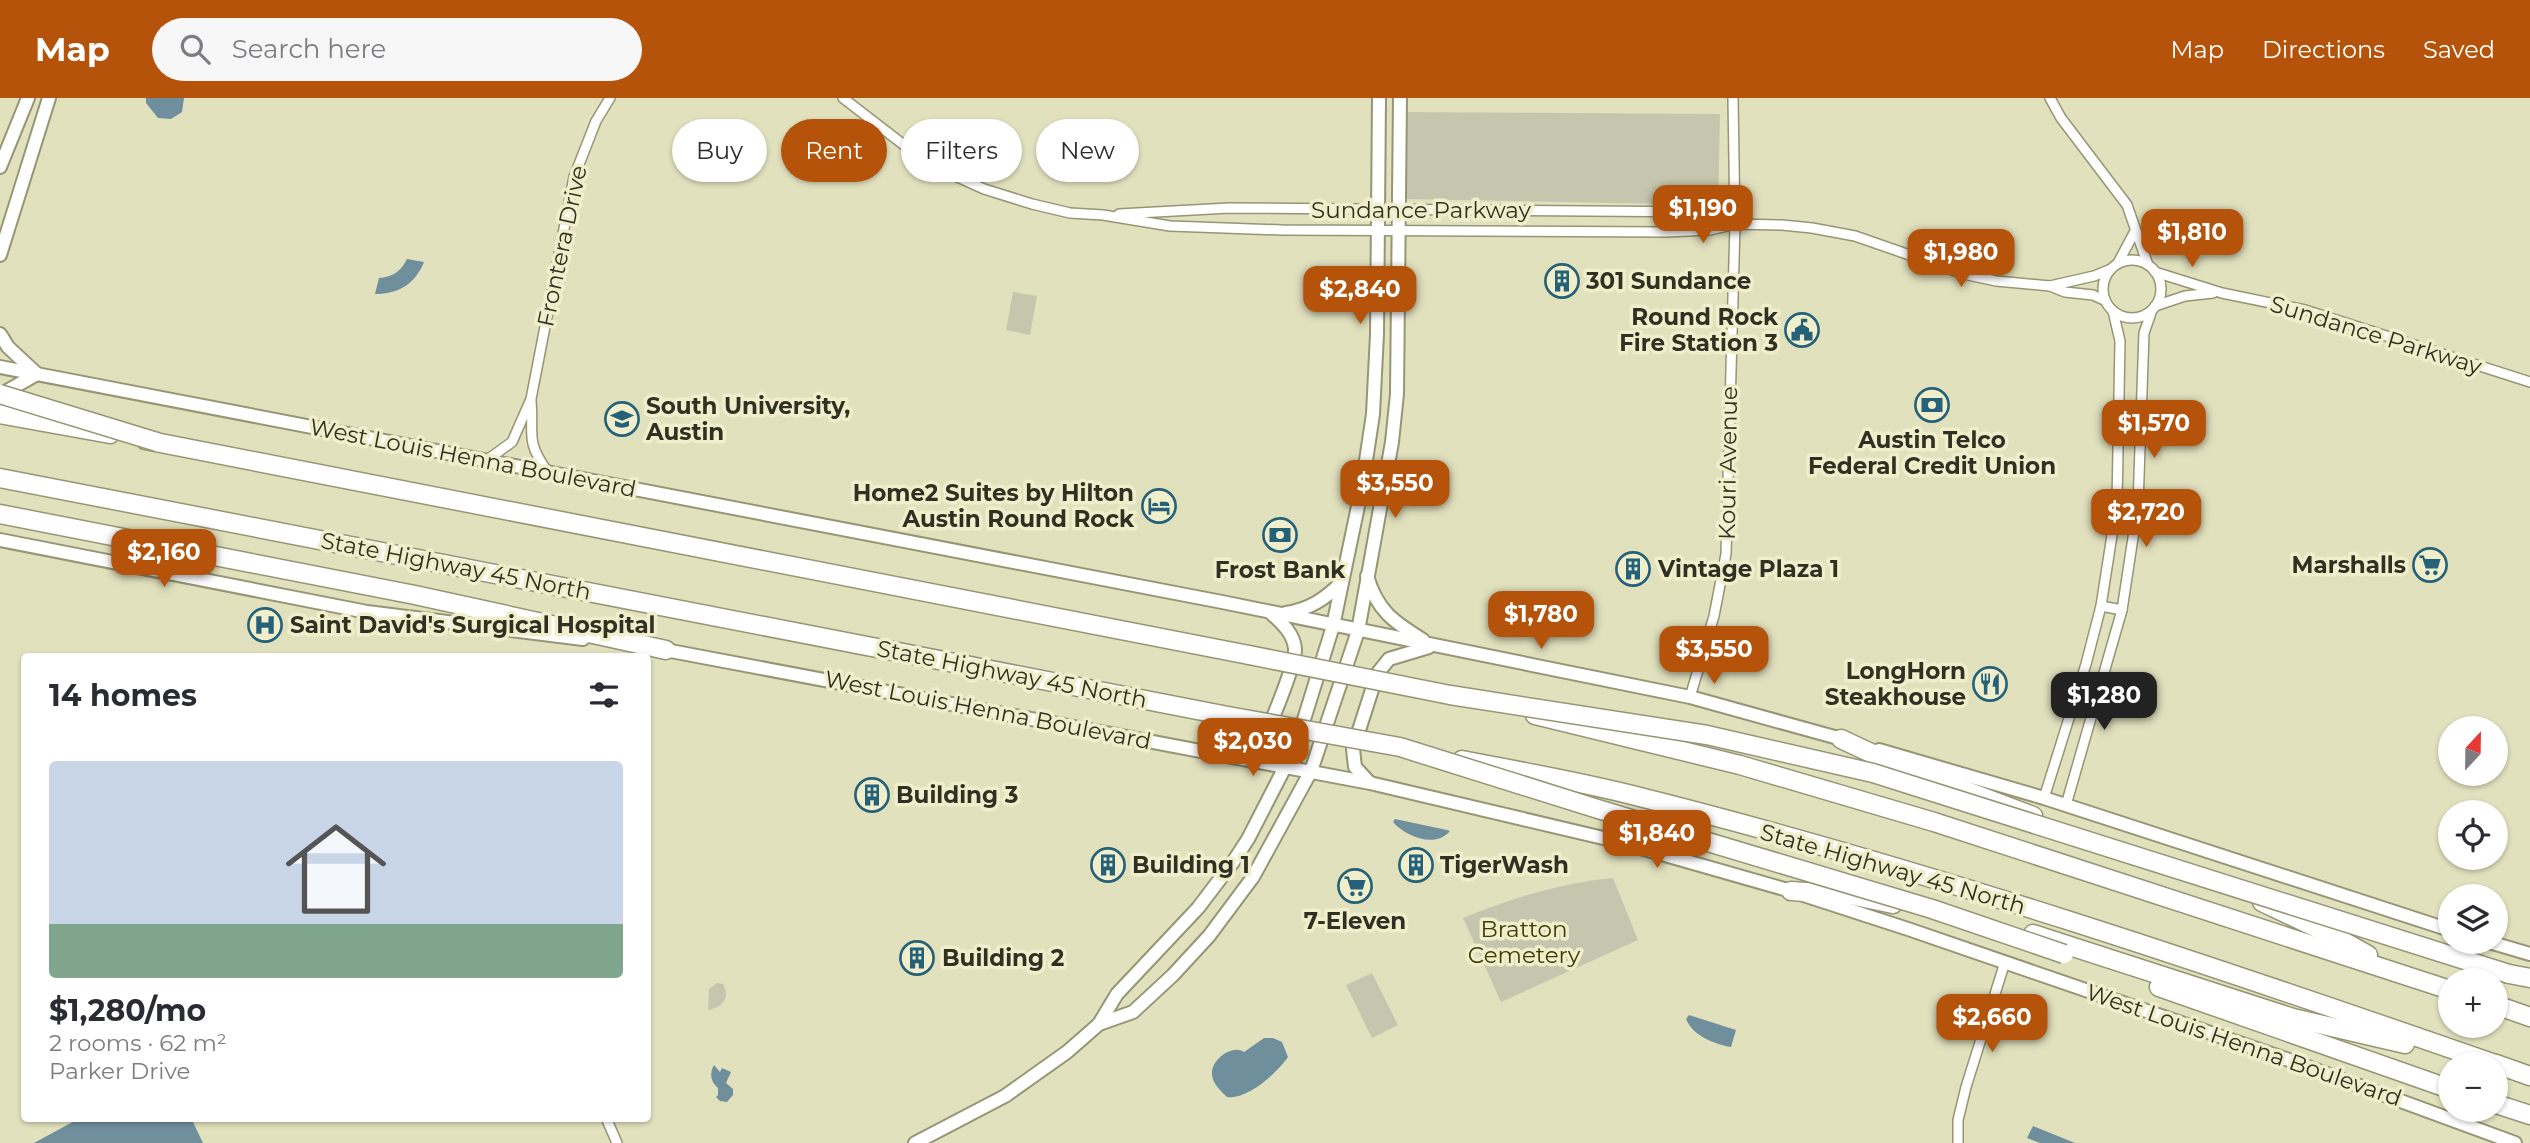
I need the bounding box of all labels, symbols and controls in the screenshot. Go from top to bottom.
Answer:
search box [152,18,642,81]
text: Map [35,29,110,69]
icon: search [176,30,214,68]
text: Search here [232,33,386,65]
text: Map [2171,35,2224,64]
text: Directions [2262,35,2385,64]
text: Saved [2423,35,2495,64]
chip: Buy [672,119,767,182]
chip: Rent [781,119,887,182]
chip: Filters [901,119,1022,182]
chip: New [1036,119,1139,182]
street label: Frontera Drive [531,163,593,329]
pin: $1,190 [1646,186,1760,245]
text: $1,190 [1669,194,1737,222]
street label: Sundance Parkway [1311,196,1531,224]
pin: $1,810 [2135,209,2249,269]
text: $1,810 [2157,218,2227,246]
pin: $1,980 [1904,230,2018,289]
text: $1,980 [1924,238,1998,266]
building icon: 301 Sundance [1543,262,1581,300]
pin: $2,840 [1303,266,1417,326]
place label: 301 Sundance [1585,267,1751,295]
text: $2,840 [1319,275,1401,303]
street label: Sundance Parkway [2267,289,2486,381]
place label: Round Rock Fire Station 3 [1619,303,1779,357]
public building icon: Round Rock Fire Station 3 [1783,311,1821,349]
street label: Kouri Avenue [1713,386,1743,540]
bank icon: Austin Telco Federal Credit Union [1913,386,1951,424]
place label: South University, Austin [645,392,850,446]
school or university icon: South University, Austin [603,400,641,438]
pin: $1,570 [2097,400,2211,460]
text: $1,570 [2118,409,2190,437]
street label: West Louis Henna Boulevard [307,413,639,503]
place label: Austin Telco Federal Credit Union [1808,426,2056,480]
pin: $3,550 [1338,460,1452,520]
text: $3,550 [1356,469,1434,497]
place label: Home2 Suites by Hilton Austin Round Rock [853,479,1135,533]
hotel icon: Home2 Suites by Hilton Austin Round Rock [1140,487,1178,525]
pin: $2,720 [2089,490,2203,549]
text: $2,720 [2107,498,2185,526]
bank icon: Frost Bank [1261,516,1299,554]
street label: State Highway 45 North [319,526,593,606]
pin: $2,160 [107,530,221,589]
text: $2,160 [127,538,201,566]
supermarket icon: Marshalls [2411,546,2449,584]
building icon: Vintage Plaza 1 [1614,550,1652,588]
place label: Marshalls [2292,551,2406,579]
place label: Vintage Plaza 1 [1657,555,1839,583]
place label: Frost Bank [1215,556,1346,584]
pin: $1,780 [1484,592,1598,651]
text: $1,780 [1504,600,1578,628]
hospital icon: Saint David's Surgical Hospital [246,606,284,644]
place label: Saint David's Surgical Hospital [290,611,656,639]
pin: $3,550 [1657,626,1771,686]
street label: State Highway 45 North [875,634,1149,714]
text: $3,550 [1675,635,1753,663]
place label: LongHorn Steakhouse [1825,657,1966,711]
street label: West Louis Henna Boulevard [822,665,1154,755]
restaurant icon: LongHorn Steakhouse [1971,665,2009,703]
pin: $1,280 [2047,672,2161,732]
icon: filters [585,676,623,714]
text: 14 homes [49,677,197,714]
text: $1,280 [2067,681,2141,709]
north arrow [2438,716,2508,786]
map controls [2438,716,2508,1122]
pin: $2,030 [1196,718,1310,778]
text: $2,030 [1214,727,1292,755]
building icon: Building 3 [853,776,891,814]
place label: Building 3 [896,781,1018,809]
button: locate [2438,800,2508,870]
icon: home [273,806,399,932]
pin: $1,840 [1600,810,1714,870]
street label: State Highway 45 North [1757,818,2029,920]
text: $1,840 [1619,819,1695,847]
building icon: Building 1 [1089,846,1127,884]
building icon: TigerWash [1397,846,1435,884]
place label: Building 1 [1132,851,1250,879]
place label: TigerWash [1440,851,1569,879]
supermarket icon: 7-Eleven [1336,867,1374,905]
button: layers [2438,884,2508,954]
place label: 7-Eleven [1304,907,1406,935]
park label: Bratton Cemetery [1468,915,1581,969]
building icon: Building 2 [898,939,936,977]
place label: Building 2 [942,944,1064,972]
button: + [2438,968,2508,1038]
street label: West Louis Henna Boulevard [2083,978,2405,1112]
text: $1,280/mo [49,992,206,1029]
pin: $2,660 [1935,995,2049,1054]
text: $2,660 [1952,1003,2032,1031]
text: 2 rooms · 62 m² [49,1029,227,1057]
button: − [2438,1052,2508,1122]
text: Parker Drive [49,1057,190,1085]

